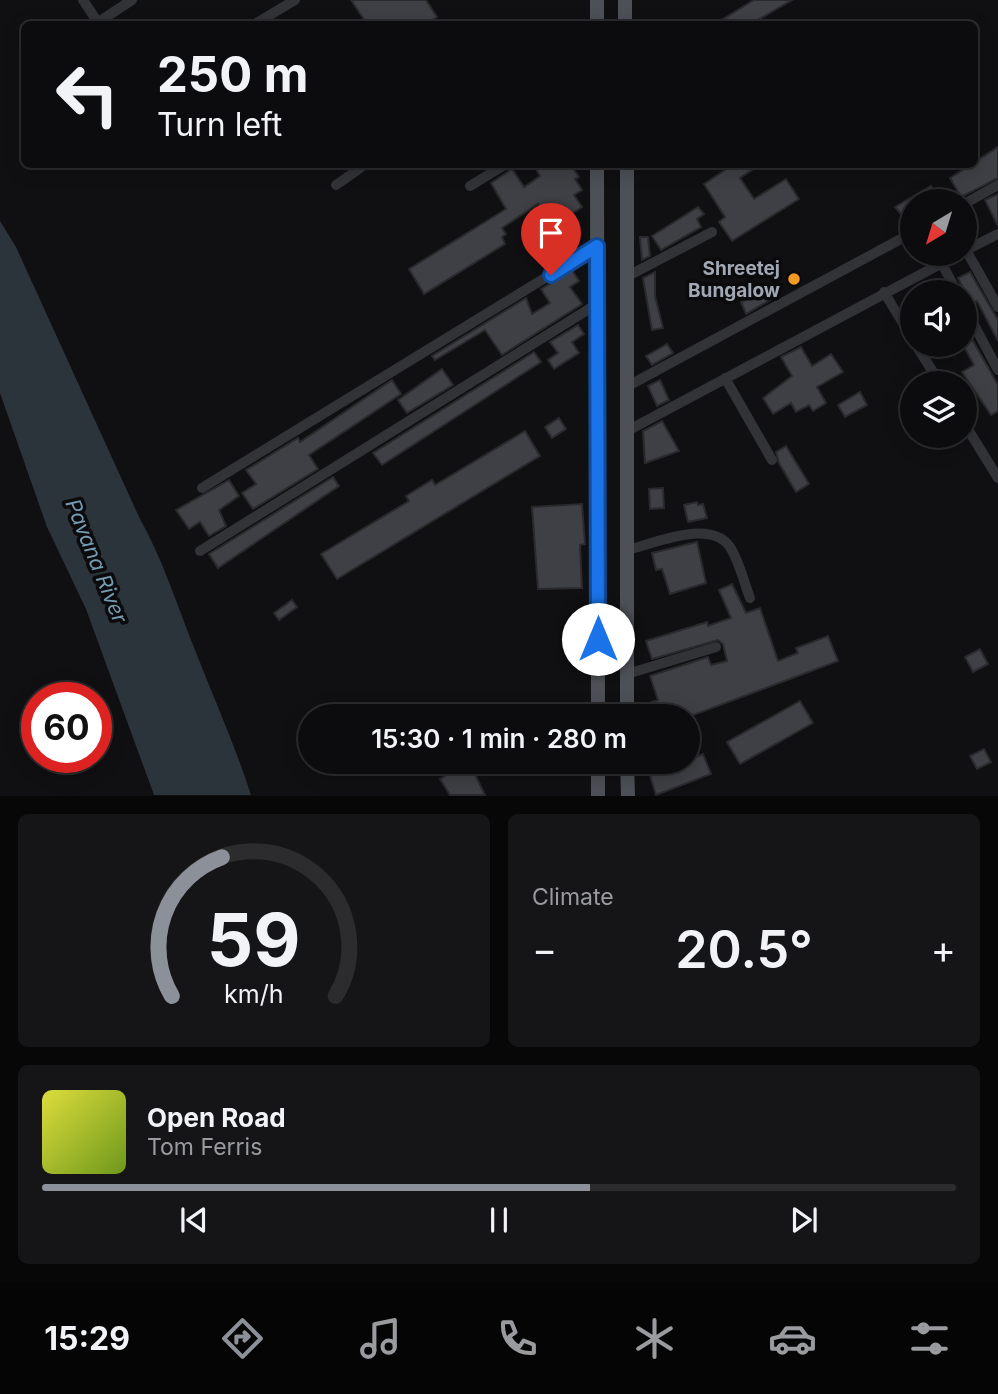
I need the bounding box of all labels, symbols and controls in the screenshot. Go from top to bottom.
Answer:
text: 250 m [157,45,309,104]
icon: left [42,49,133,140]
text: Turn left [157,105,282,144]
north arrow [900,189,976,266]
map controls [900,189,977,448]
pin [521,203,581,275]
icon: arrive [532,214,570,252]
place label: Shreetej Bungalow [688,257,780,302]
marker: Shreetej Bungalow [786,271,802,287]
button: sound [900,280,977,357]
button: layers [900,371,977,448]
water label: Pavana River [60,495,133,627]
position arrow [561,602,635,676]
speed limit sign: 60 [21,682,112,773]
text: 15:30 · 1 min · 280 m [371,723,627,754]
text: Climate [532,883,614,911]
text: 59 [207,896,301,985]
text: 20.5° [675,918,813,981]
text: − [532,926,557,972]
text: + [931,926,956,972]
text: km/h [224,979,284,1009]
text: Open Road [147,1102,286,1133]
text: Tom Ferris [147,1133,262,1161]
icon: previous [175,1201,213,1239]
icon: pause [480,1201,518,1239]
icon: next [785,1201,823,1239]
icon: directions [218,1314,267,1363]
icon: music [356,1314,405,1363]
icon: phone [493,1314,542,1363]
icon: climate [630,1314,679,1363]
icon: car [768,1314,817,1363]
icon: filters [905,1314,954,1363]
text: 15:29 [44,1319,130,1358]

